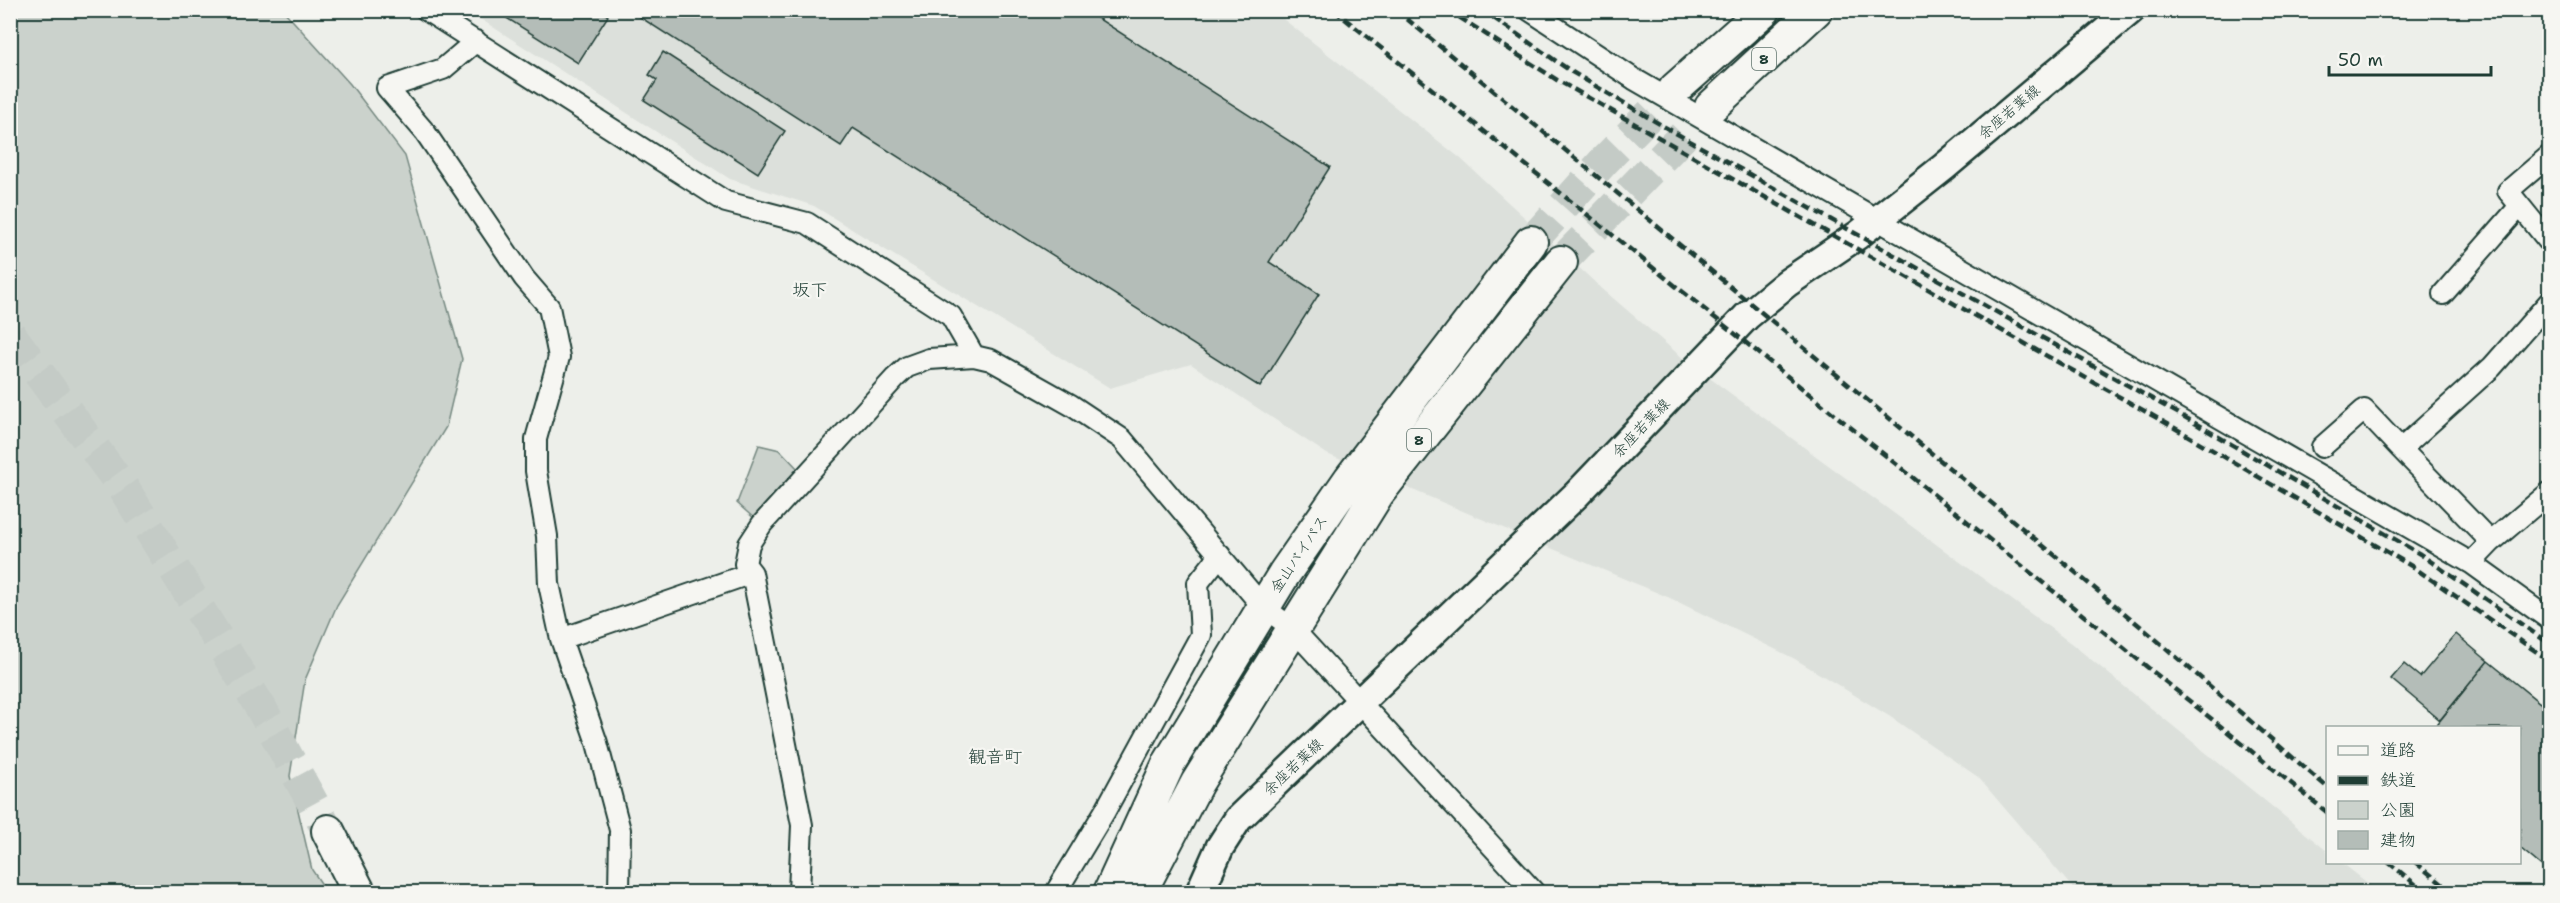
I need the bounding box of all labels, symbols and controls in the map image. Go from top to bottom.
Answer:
scale bar [2329,39,2491,77]
road number: 8 [1752,48,1776,70]
text: 50 m [2338,48,2383,72]
street label: 余座若葉線 [1974,80,2044,144]
district label: 坂下 [792,278,828,302]
street label: 余座若葉線 [1608,394,1674,462]
road number: 8 [1407,429,1431,451]
street label: 金山バイパス [1266,511,1332,597]
legend [2326,726,2521,864]
street label: 余座若葉線 [1259,734,1327,800]
text: 道路 [2380,738,2416,762]
district label: 観音町 [968,745,1022,769]
text: 鉄道 [2380,768,2416,792]
text: 公園 [2380,798,2416,822]
text: 建物 [2380,828,2416,852]

